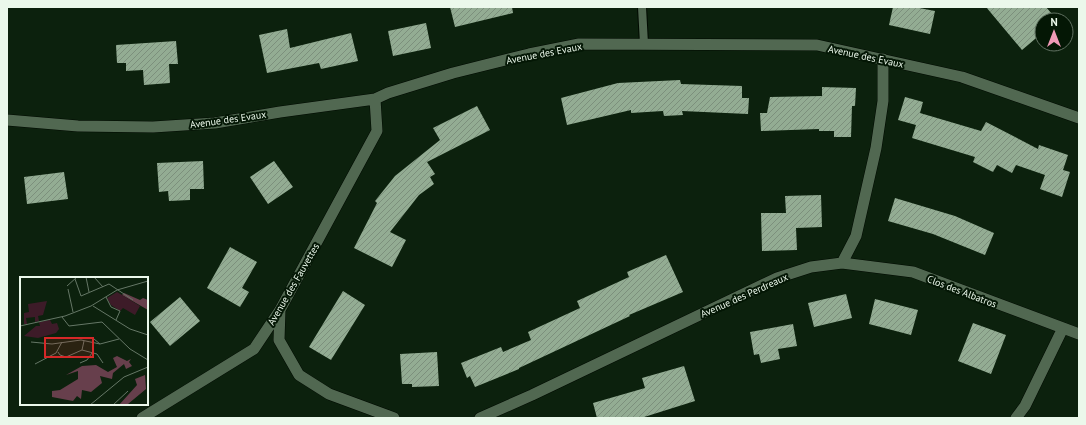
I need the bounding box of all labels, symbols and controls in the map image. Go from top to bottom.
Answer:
north arrow [1034,12,1074,52]
text: N [1050,15,1058,29]
street label: Avenue des Evaux [505,40,583,67]
street label: Avenue des Evaux [827,42,905,71]
street label: Avenue des Evaux [189,108,267,131]
street label: Avenue des Fauvettes [265,241,322,328]
street label: Avenue des Perdreaux [698,270,790,321]
street label: Clos des Albatros [925,272,998,311]
inset map [20,277,148,405]

